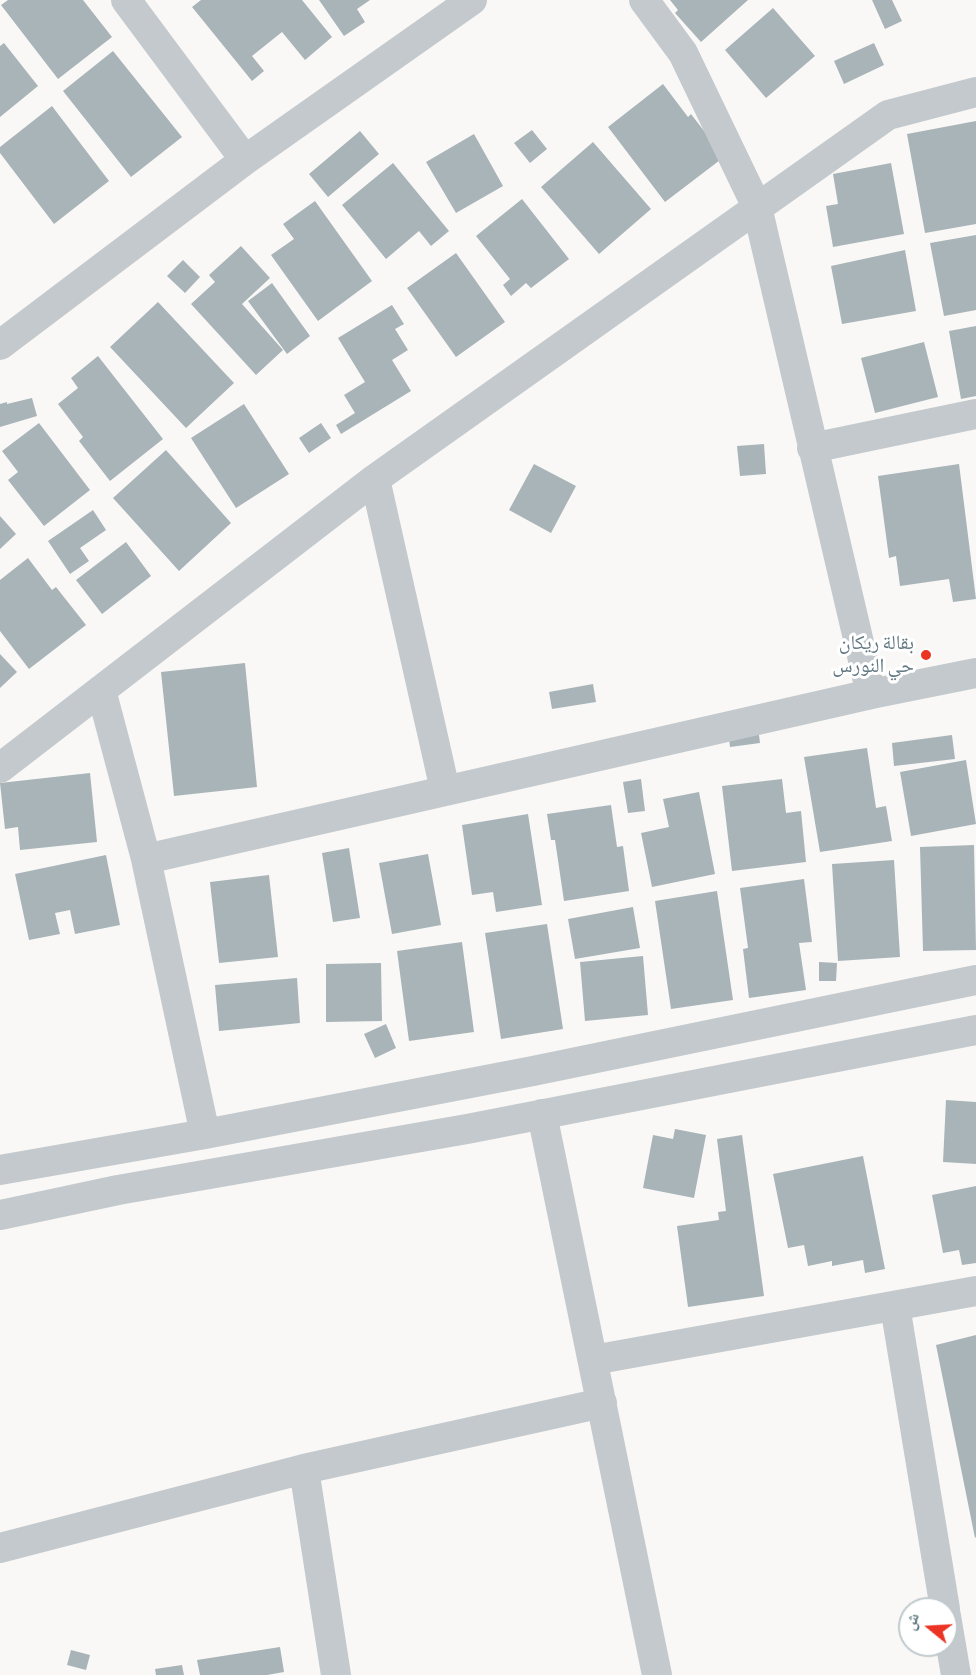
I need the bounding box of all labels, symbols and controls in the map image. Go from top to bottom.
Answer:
place label: بقالة ريكان حي النورس [832,632,914,679]
marker: بقالة ريكان حي النورس [919,648,933,662]
north arrow [898,1597,958,1657]
text: ش [901,1611,924,1633]

